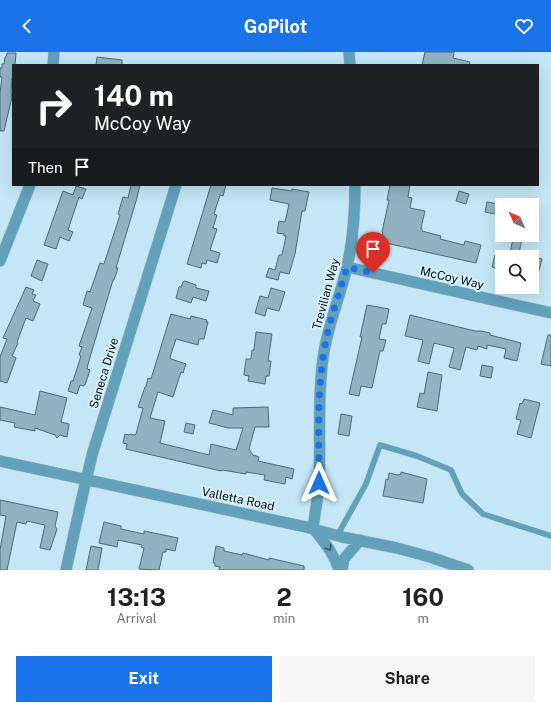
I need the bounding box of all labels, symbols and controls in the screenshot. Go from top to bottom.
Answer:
icon: back [16,15,38,37]
icon: heart [513,15,535,37]
text: GoPilot [244,16,307,37]
text: 140 m [94,79,174,112]
icon: right [28,80,80,132]
text: McCoy Way [94,113,191,134]
icon: arrive [71,156,93,178]
text: Then [28,159,63,176]
north arrow [495,198,539,242]
map controls [495,198,539,294]
pin [356,232,390,273]
icon: arrive [362,238,384,260]
button: search [495,250,539,294]
street label: Trevilian Way [310,256,342,331]
street label: McCoy Way [419,264,486,292]
street label: Seneca Drive [87,336,121,410]
position arrow [298,462,340,504]
street label: Valletta Road [200,484,276,514]
one-way arrow [324,543,331,550]
text: 13:13 [107,583,166,611]
text: 2 [277,583,292,611]
text: 160 [402,583,444,611]
text: Arrival [117,611,157,626]
text: min [273,611,295,626]
text: m [417,611,429,626]
button: Exit [16,656,272,702]
button: Share [280,656,535,702]

